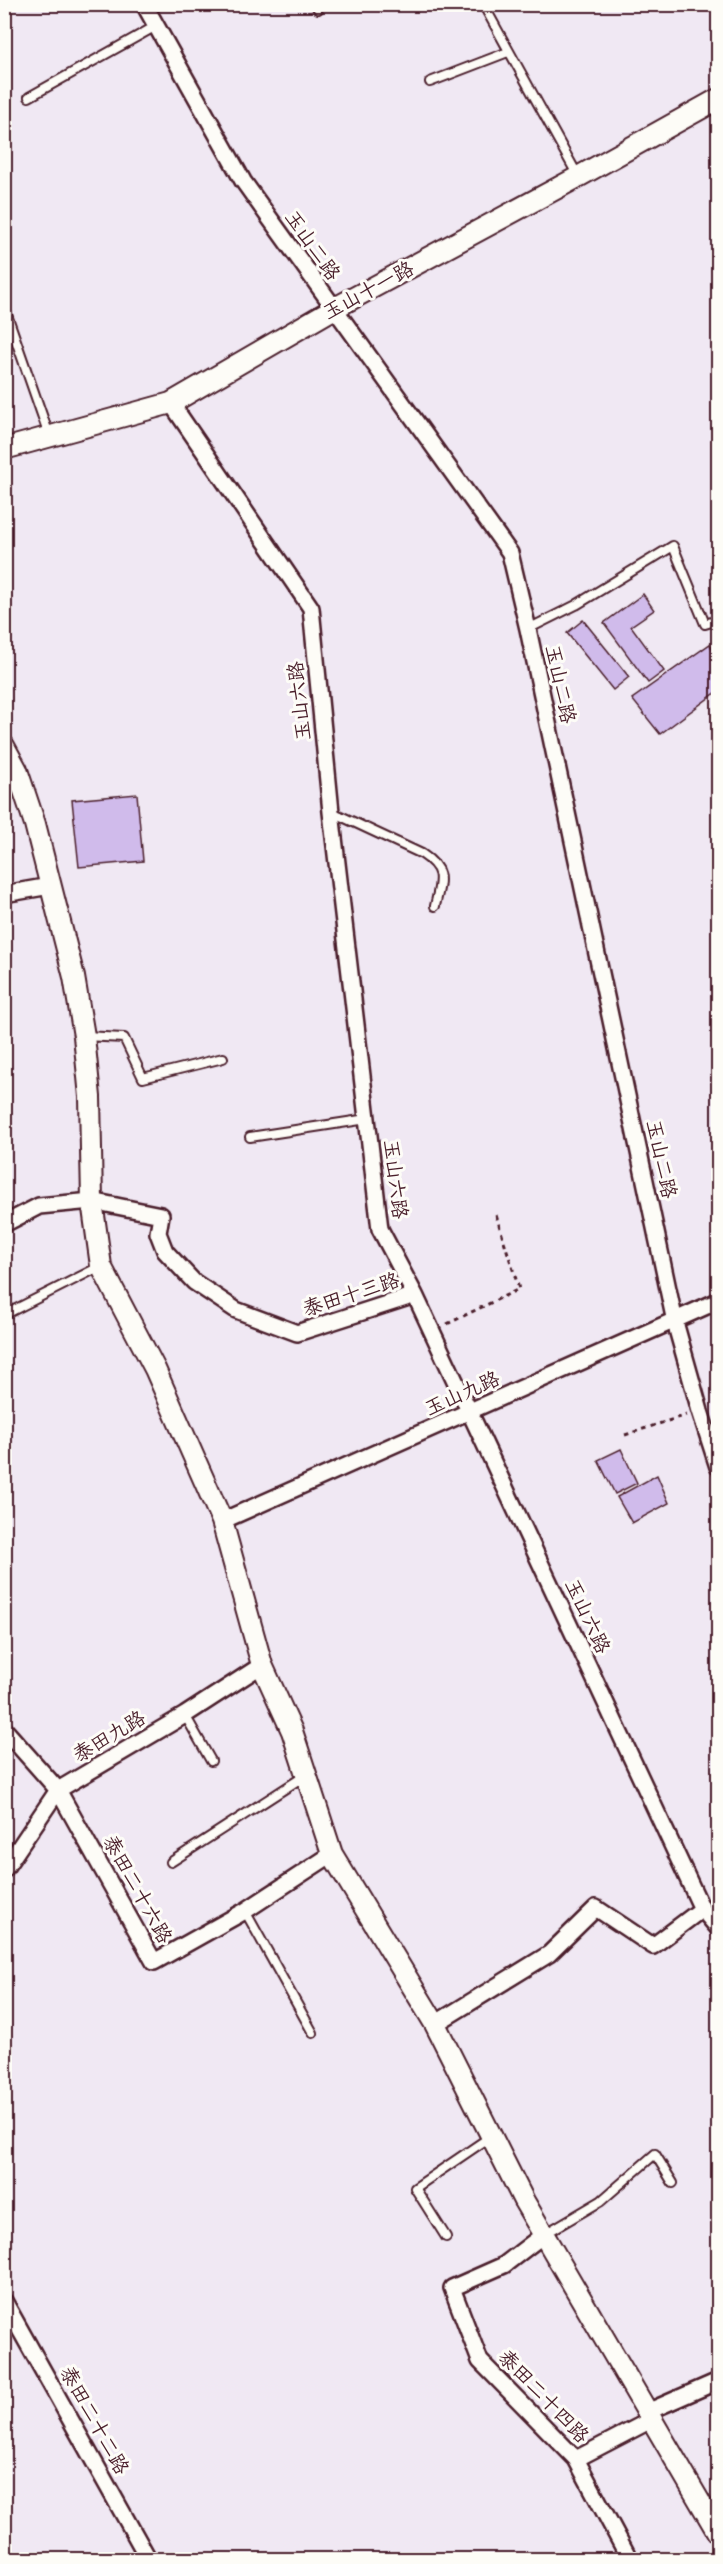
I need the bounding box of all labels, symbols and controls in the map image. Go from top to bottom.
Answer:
street label: 玉山二路 [276,206,346,288]
street label: 玉山十一路 [319,256,421,328]
street label: 玉山二路 [536,643,580,728]
street label: 玉山六路 [284,658,320,742]
street label: 玉山二路 [637,1118,681,1203]
street label: 玉山六路 [374,1138,412,1222]
street label: 泰田十三路 [300,1268,405,1326]
street label: 玉山九路 [421,1366,506,1425]
street label: 玉山六路 [556,1575,615,1660]
street label: 泰田九路 [69,1705,153,1771]
street label: 泰田二十六路 [94,1831,177,1951]
street label: 泰田二十四路 [490,2345,594,2452]
street label: 泰田二十二路 [51,2362,134,2482]

